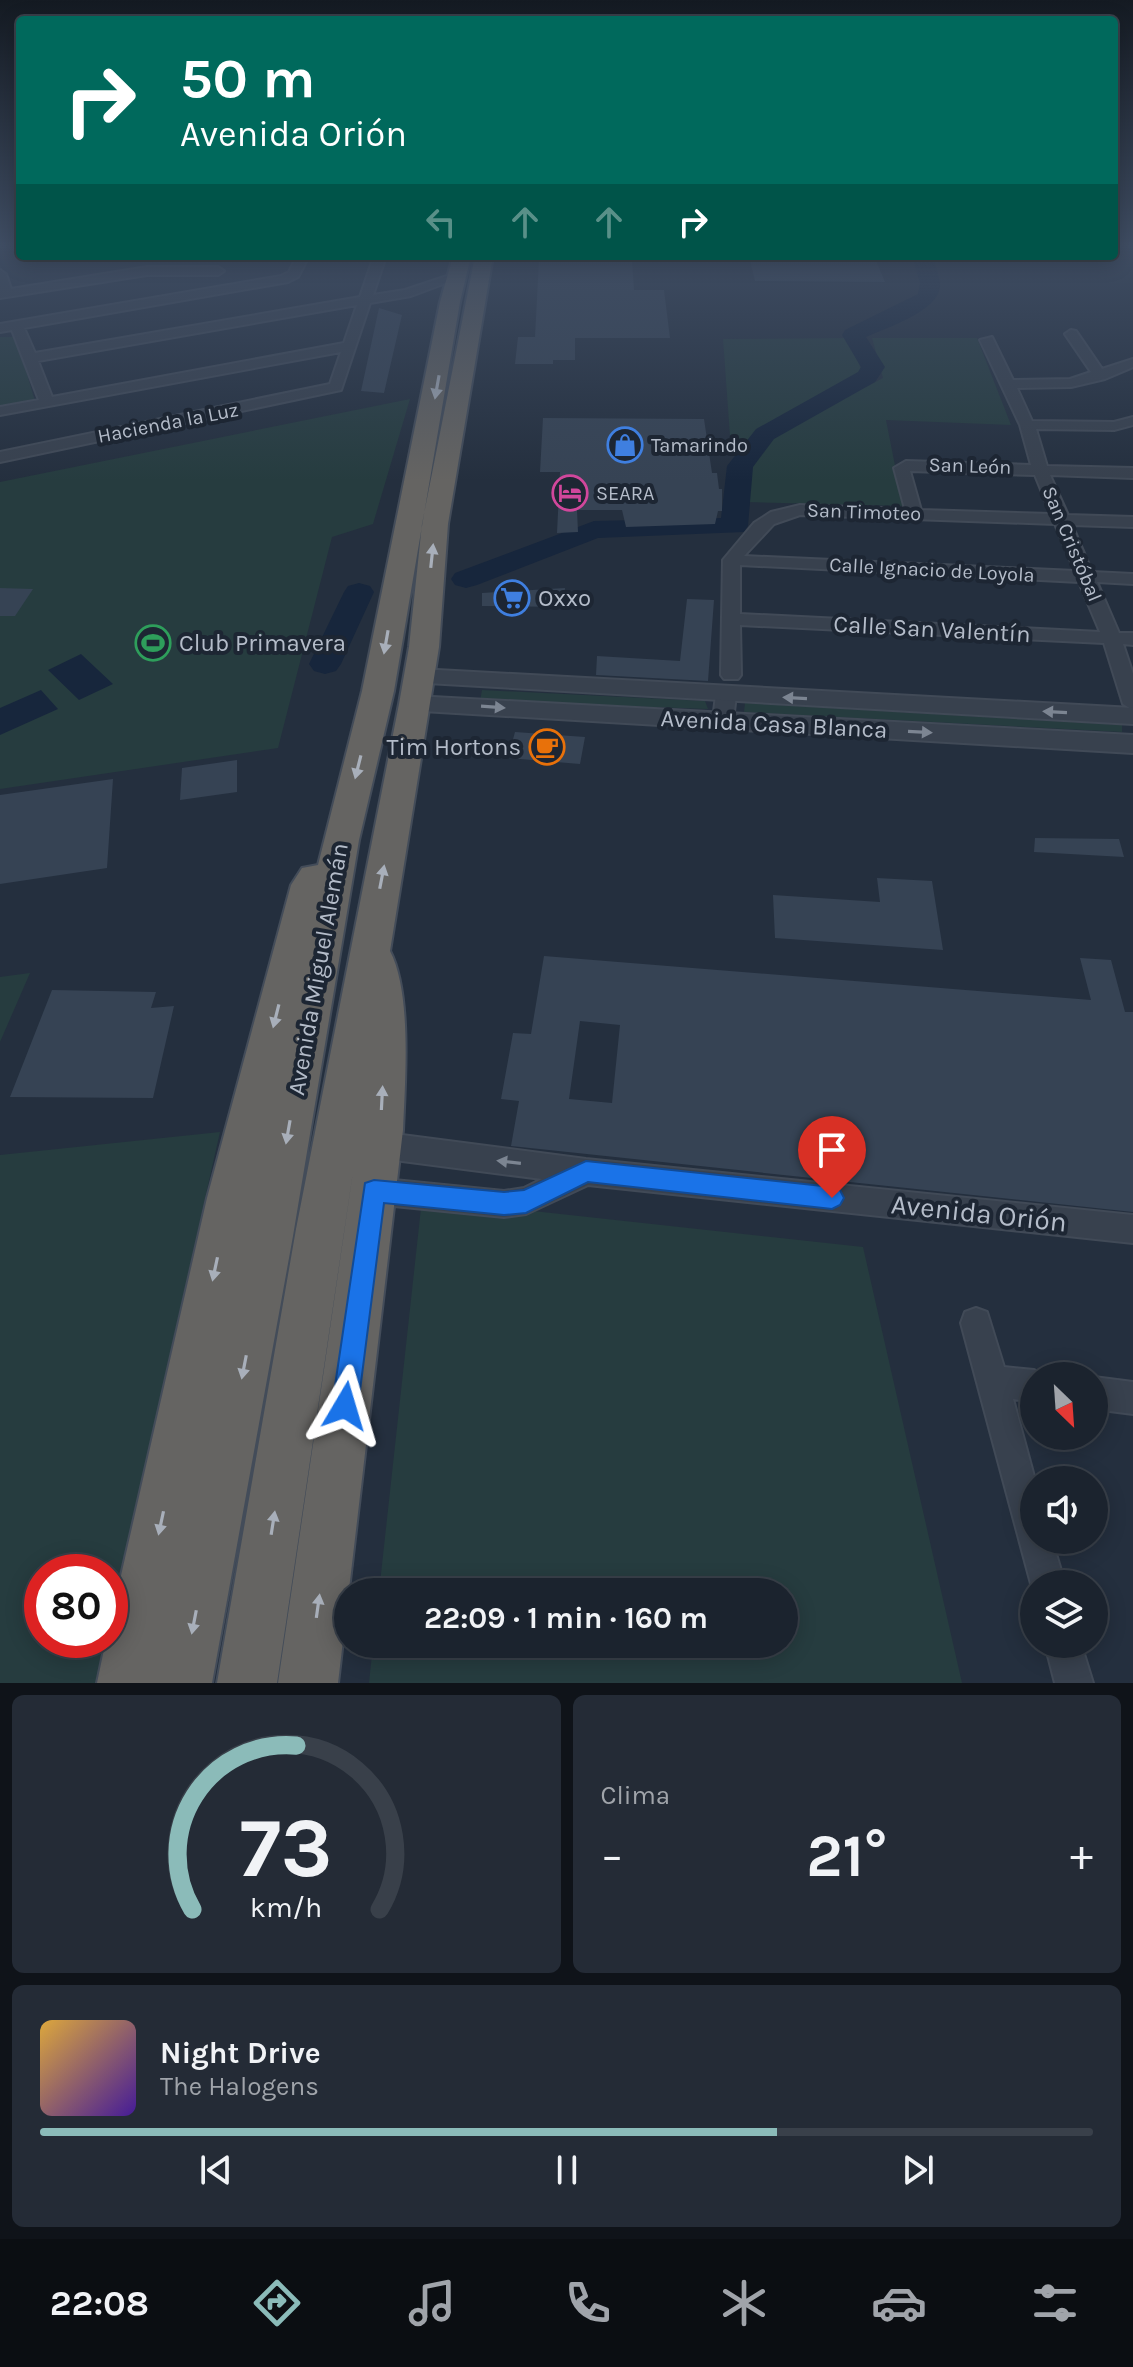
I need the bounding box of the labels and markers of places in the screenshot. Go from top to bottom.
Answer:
shop icon: Tamarindo [606,426,644,464]
place label: Tamarindo [651,434,748,457]
hotel icon: SEARA [551,474,589,512]
place label: SEARA [596,482,655,505]
supermarket icon: Oxxo [493,579,531,617]
place label: Oxxo [538,584,591,612]
sports icon: Club Primavera [134,624,172,662]
place label: Club Primavera [179,629,346,657]
cafe icon: Tim Hortons [528,728,566,766]
place label: Tim Hortons [387,733,521,761]
pin [798,1116,866,1198]

